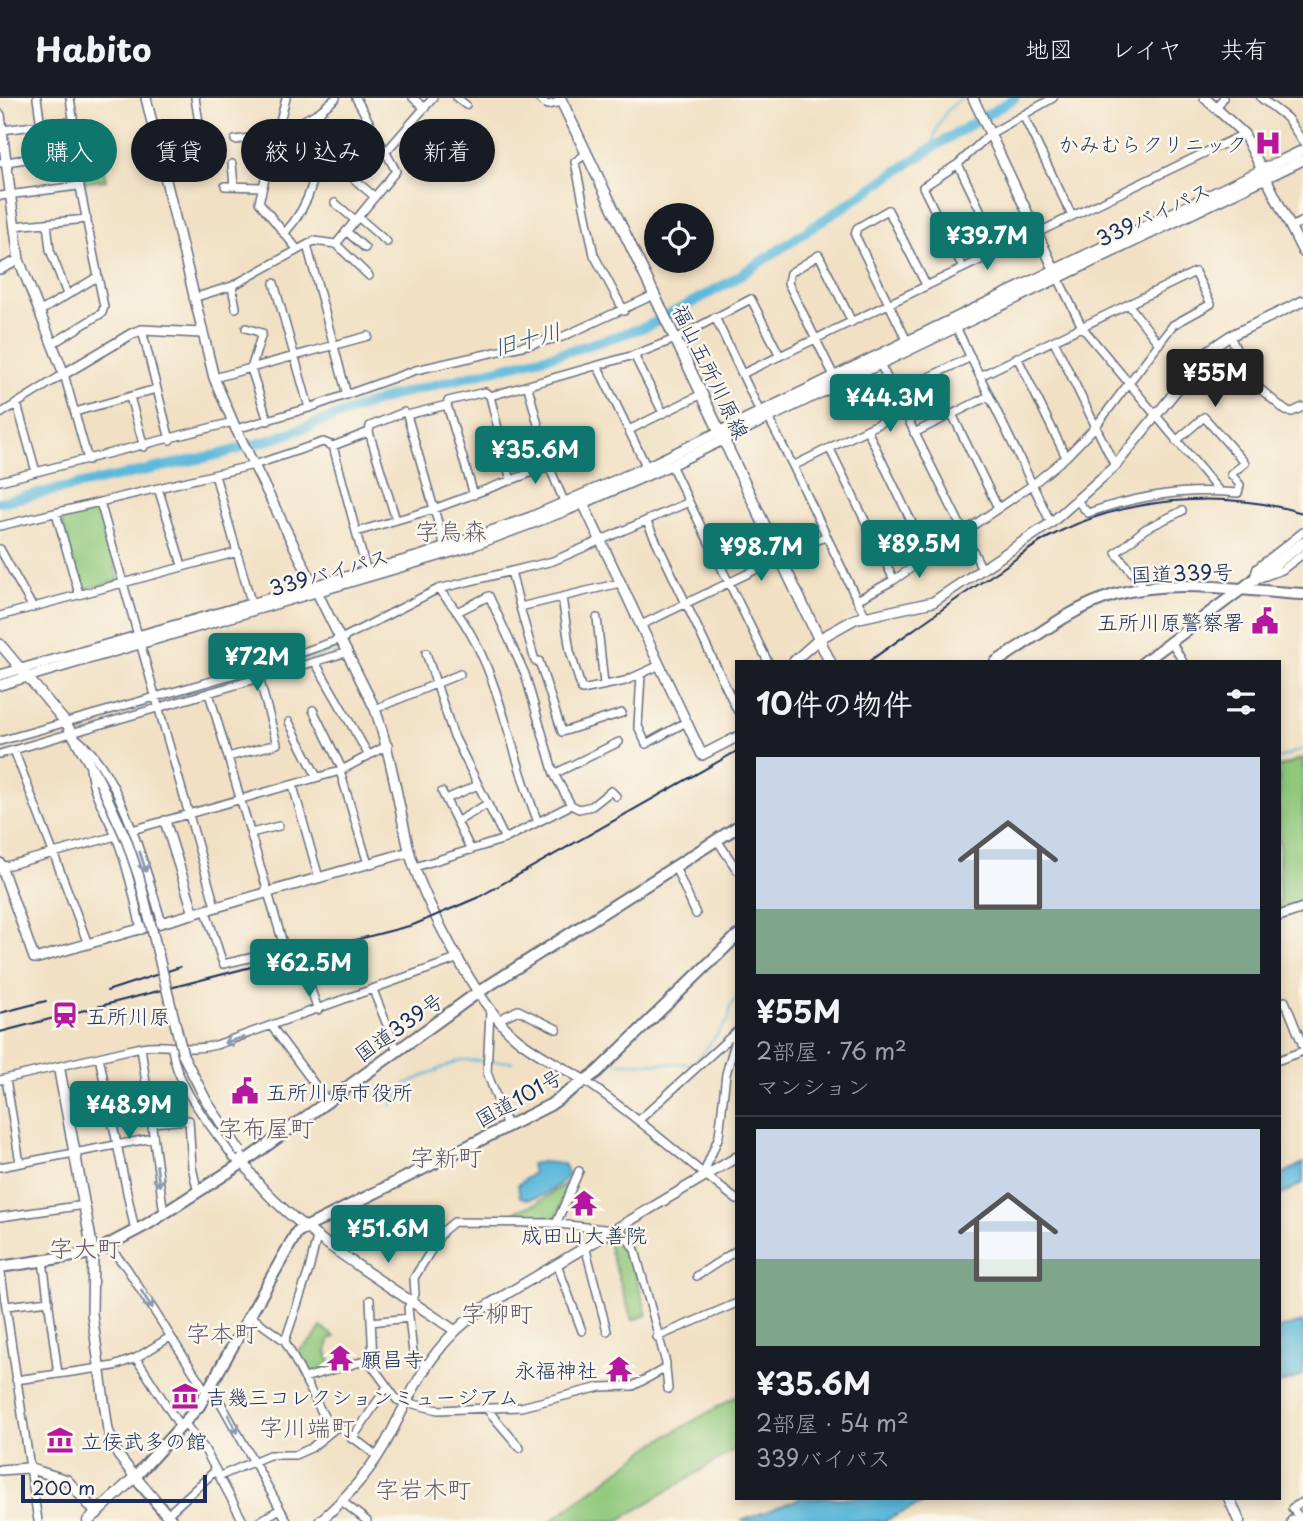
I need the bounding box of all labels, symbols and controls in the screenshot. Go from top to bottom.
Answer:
text: Habito [35,23,151,73]
text: 地図 [1025,30,1073,66]
text: レイヤ [1111,30,1182,66]
text: 共有 [1220,30,1268,66]
chip: 購入 [21,119,117,182]
chip: 賃貸 [131,119,227,182]
chip: 絞り込み [241,119,385,182]
chip: 新着 [399,119,495,182]
place label: かみむらクリニック [1058,127,1247,159]
hospital icon: かみむらクリニック [1253,128,1283,158]
street label: 339バイパス [1090,172,1216,254]
map controls [644,203,714,273]
button: locate [644,203,714,273]
pin: ¥39.7M [930,212,1044,272]
text: ¥39.7M [946,217,1028,252]
street label: 福山五所川原線 [665,298,759,444]
water label: 旧十川 [489,312,565,364]
pin: ¥55M [1174,350,1256,409]
text: ¥55M [1182,354,1248,389]
pin: ¥44.3M [833,374,947,434]
text: ¥44.3M [846,379,934,414]
pin: ¥35.6M [478,426,592,486]
text: ¥35.6M [491,431,579,466]
district label: 字烏森 [415,512,487,548]
pin: ¥89.5M [862,520,976,580]
pin: ¥98.7M [704,524,818,583]
text: ¥89.5M [877,525,961,560]
text: ¥98.7M [719,528,803,563]
street label: 339バイパス [265,539,393,603]
street label: 国道339号 [1130,554,1234,590]
place label: 五所川原警察署 [1097,605,1244,637]
public building icon: 五所川原警察署 [1250,606,1280,636]
pin: ¥72M [216,634,298,693]
text: ¥72M [224,638,290,673]
text: 10件の物件 [756,680,913,725]
icon: filters [1222,683,1260,721]
icon: home [945,802,1071,928]
one-way arrow [138,850,150,872]
pin: ¥62.5M [252,940,366,999]
text: ¥62.5M [266,944,352,979]
street label: 国道339号 [347,984,449,1068]
text: ¥55M [756,988,841,1033]
place label: 五所川原 [86,999,170,1031]
station icon: 五所川原 [50,1000,80,1030]
text: 2部屋 · 76 m² [756,1033,907,1068]
one-way arrow [223,1035,245,1048]
street label: 国道101号 [468,1060,568,1134]
text: マンション [756,1068,870,1103]
place label: 五所川原市役所 [266,1075,413,1107]
public building icon: 五所川原市役所 [230,1076,260,1106]
pin: ¥48.9M [72,1082,186,1141]
text: ¥48.9M [86,1086,172,1121]
district label: 字布屋町 [218,1109,314,1145]
district label: 字新町 [410,1138,482,1174]
one-way arrow [152,1164,165,1187]
icon: home [945,1174,1071,1300]
temple icon: 成田山大善院 [569,1188,599,1218]
pin: ¥51.6M [331,1206,445,1265]
text: ¥51.6M [347,1210,429,1245]
place label: 成田山大善院 [521,1218,647,1250]
district label: 字大町 [49,1229,121,1265]
one-way arrow [139,1290,154,1309]
district label: 字柳町 [461,1294,533,1330]
district label: 字本町 [186,1314,258,1350]
place label: 願昌寺 [361,1342,424,1374]
temple icon: 願昌寺 [325,1343,355,1373]
place label: 永福神社 [514,1353,598,1385]
temple icon: 永福神社 [604,1354,634,1384]
text: ¥35.6M [756,1360,871,1405]
place label: 吉幾三コレクションミュージアム [206,1380,519,1412]
museum icon: 吉幾三コレクションミュージアム [170,1381,200,1411]
text: 2部屋 · 54 m² [756,1405,909,1440]
district label: 字川端町 [259,1408,355,1444]
one-way arrow [226,1413,240,1434]
place label: 立佞武多の館 [81,1424,207,1456]
museum icon: 立佞武多の館 [45,1425,75,1455]
text: 339バイパス [756,1440,891,1475]
district label: 字岩木町 [375,1470,471,1506]
scale bar [21,1472,206,1504]
text: 200 m [32,1473,95,1501]

